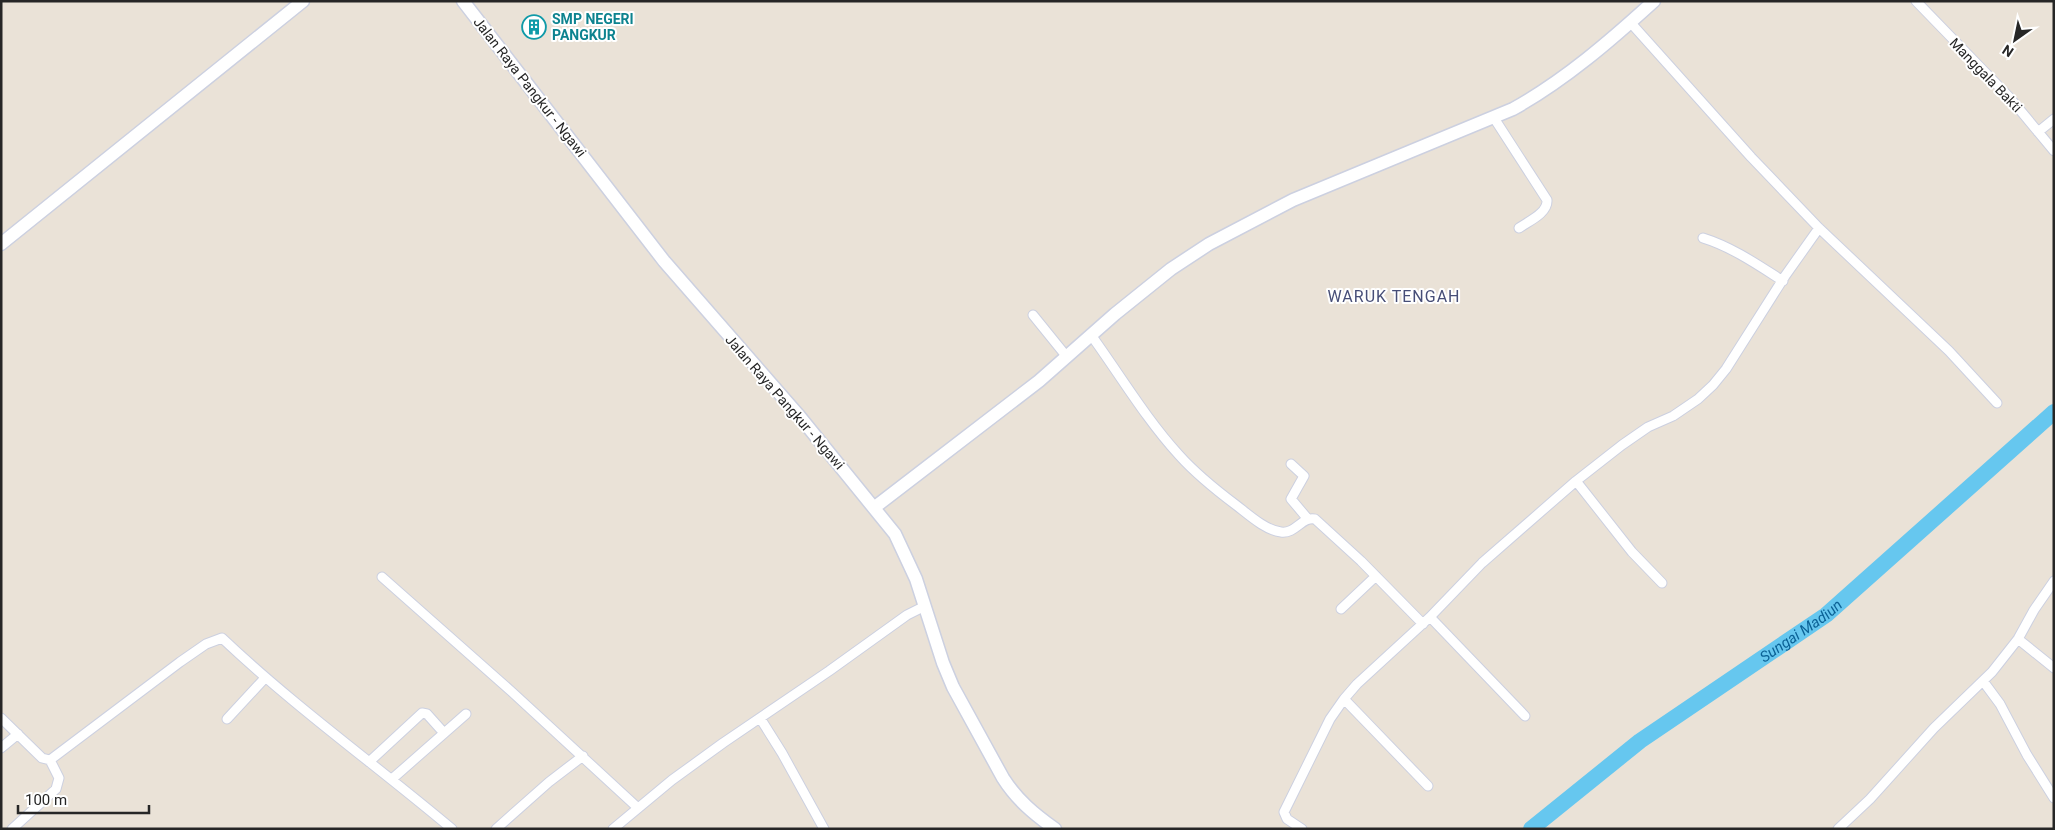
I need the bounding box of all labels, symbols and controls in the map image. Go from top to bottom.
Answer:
place label: SMP NEGERI PANGKUR [552,11,634,43]
street label: Jalan Raya Pangkur - Ngawi [470,14,590,160]
building icon: SMP NEGERI PANGKUR [521,14,547,40]
north arrow [1990,15,2040,65]
street label: Manggala Bakti [1947,35,2025,115]
text: N [1999,41,2016,60]
district label: WARUK TENGAH [1327,287,1461,306]
street label: Jalan Raya Pangkur - Ngawi [722,331,848,473]
water label: Sungai Madiun [1756,596,1846,666]
scale bar [18,782,149,814]
text: 100 m [25,791,67,809]

